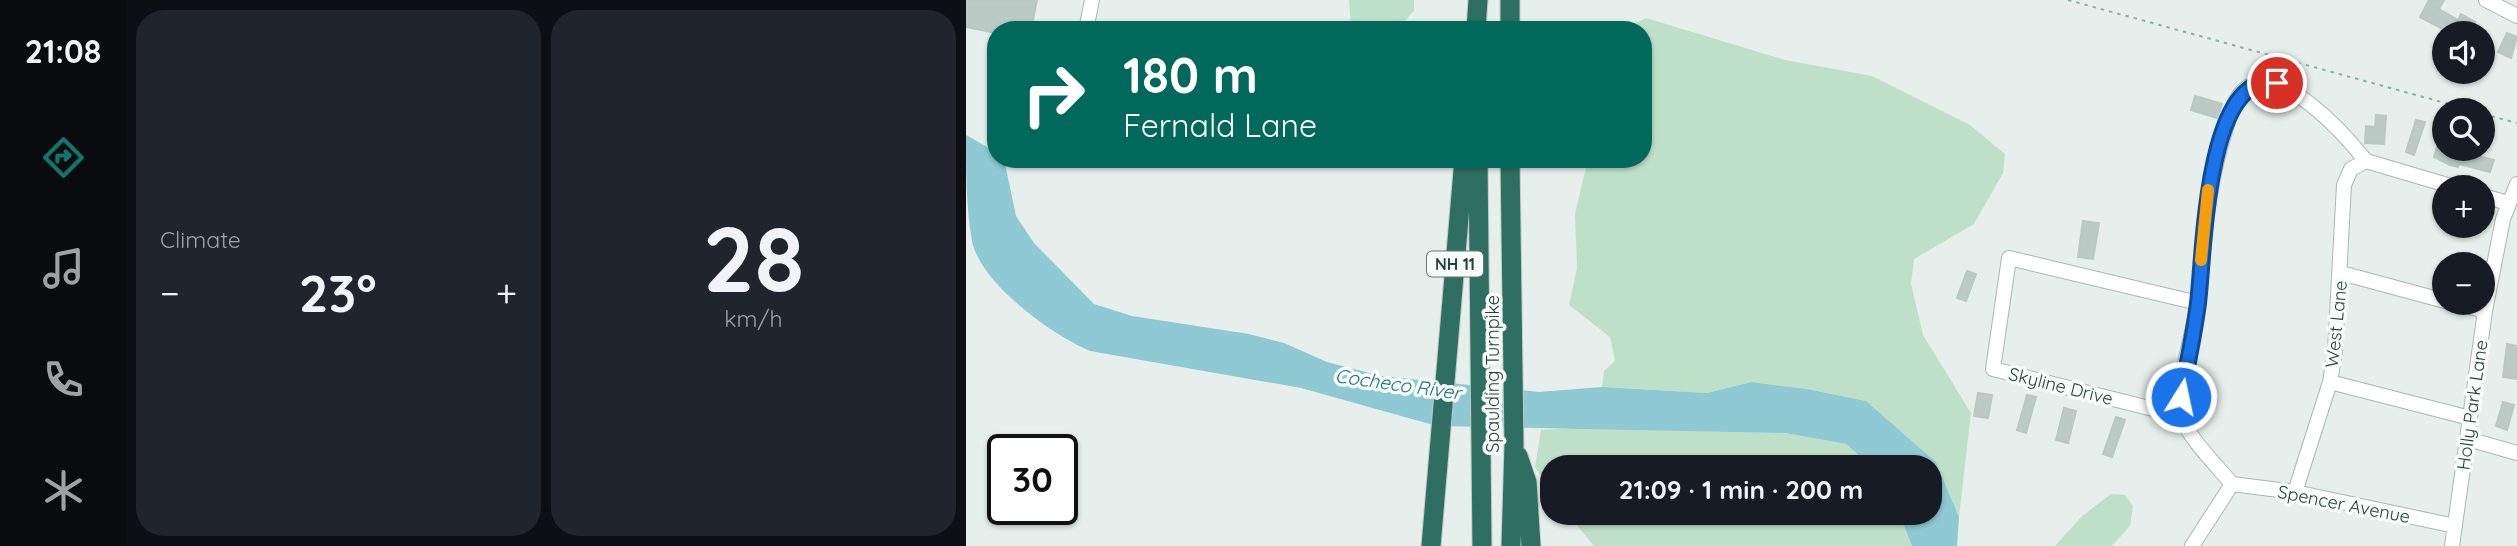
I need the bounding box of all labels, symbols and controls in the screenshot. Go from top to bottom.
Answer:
map controls [2432,21,2495,315]
button: sound [2432,21,2495,84]
text: 21:08 [25,31,101,71]
text: 180 m [1123,44,1258,105]
icon: right [1008,49,1099,140]
pin [2247,53,2307,113]
icon: arrive [2258,64,2296,102]
button: search [2432,98,2495,161]
text: Fernald Lane [1123,105,1317,145]
icon: directions [39,133,88,182]
button: + [2432,175,2495,238]
text: 28 [703,201,804,315]
text: Climate [160,225,241,254]
icon: music [39,244,88,293]
road number: NH 11 [1427,252,1483,276]
button: − [2432,252,2495,315]
text: 23° [299,260,377,325]
text: − [160,269,180,317]
text: + [496,269,517,317]
street label: West Lane [2320,279,2352,369]
street label: Spaulding Turnpike [1481,295,1504,453]
text: km/h [724,304,783,333]
street label: Holly Park Lane [2451,339,2493,471]
icon: phone [39,355,88,404]
position arrow [2144,360,2218,434]
street label: Skyline Drive [2006,362,2116,410]
water label: Cocheco River [1334,363,1465,405]
speed limit sign: 30 [987,434,1078,525]
icon: climate [39,466,88,515]
text: 21:09 · 1 min · 200 m [1619,473,1863,506]
street label: Spencer Avenue [2276,480,2412,528]

